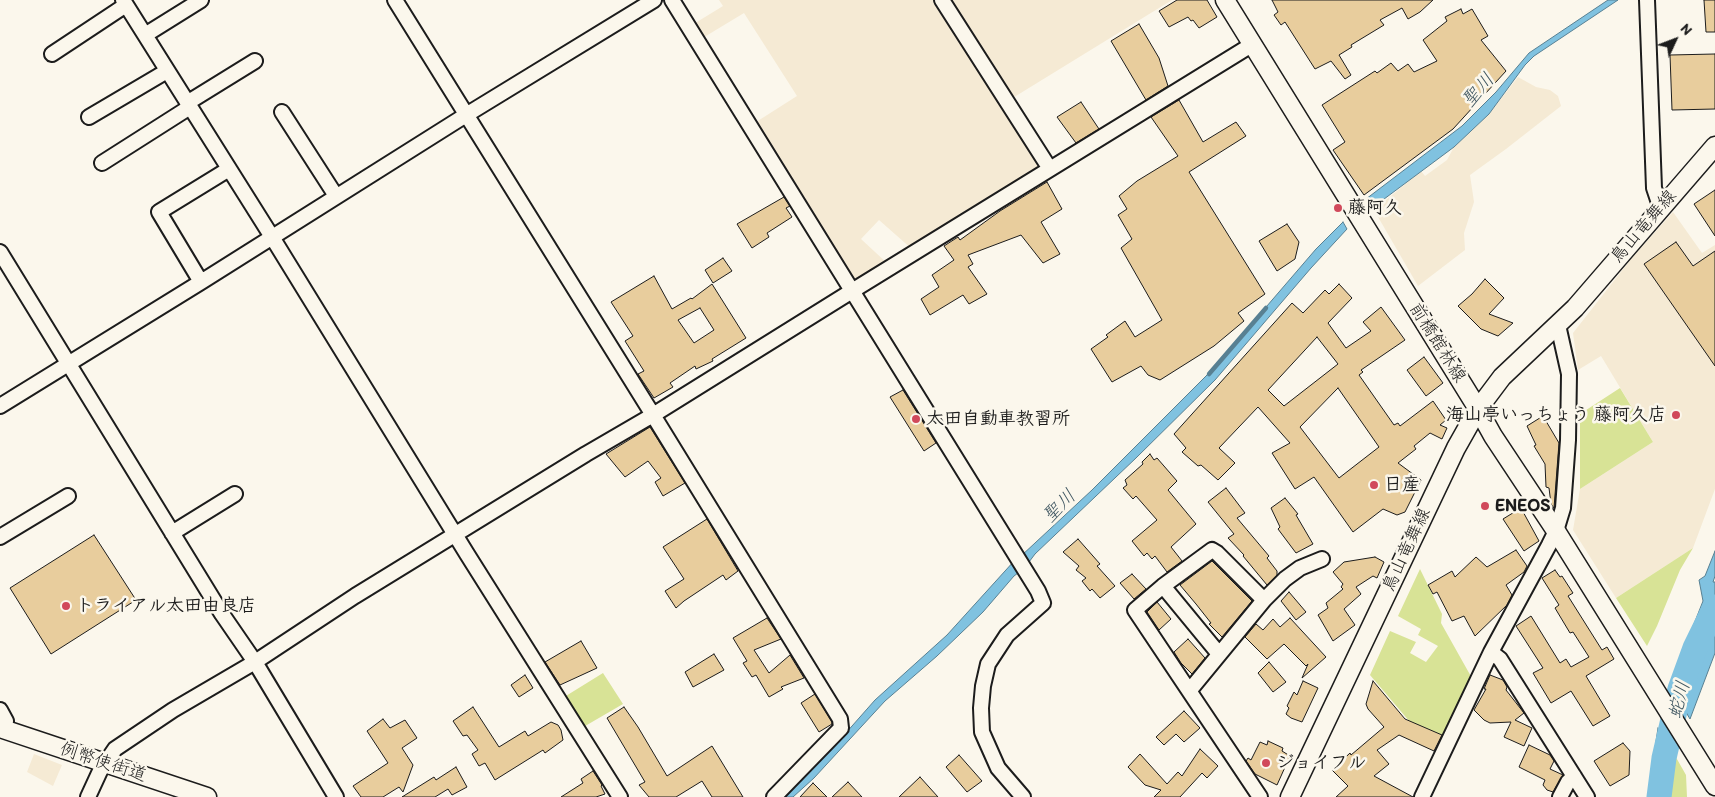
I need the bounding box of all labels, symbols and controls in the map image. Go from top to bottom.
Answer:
north arrow [1650,15,1700,65]
text: N [1677,20,1696,39]
water label: 聖川 [1458,69,1500,113]
street label: 鳥山竜舞線 [1606,186,1682,268]
place label: 藤阿久 [1348,197,1402,219]
marker: 藤阿久 [1332,202,1344,214]
street label: 前橋館林線 [1404,299,1470,387]
place label: 海山亭いっちょう 藤阿久店 [1446,404,1666,426]
place label: 太田自動車教習所 [926,408,1070,430]
marker: 海山亭いっちょう 藤阿久店 [1670,409,1682,421]
marker: 太田自動車教習所 [910,413,922,425]
place label: 日産 [1384,474,1420,496]
marker: 日産 [1368,479,1380,491]
water label: 聖川 [1039,486,1081,528]
place label: ENEOS [1495,495,1550,517]
marker: ENEOS [1479,500,1491,512]
street label: 鳥山竜舞線 [1378,505,1436,595]
place label: トライアル太田由良店 [76,595,256,617]
marker: トライアル太田由良店 [60,600,72,612]
water label: 蛇川 [1664,679,1696,721]
street label: 例幣使街道 [57,739,149,787]
place label: ジョイフル [1276,752,1366,774]
marker: ジョイフル [1260,757,1272,769]

